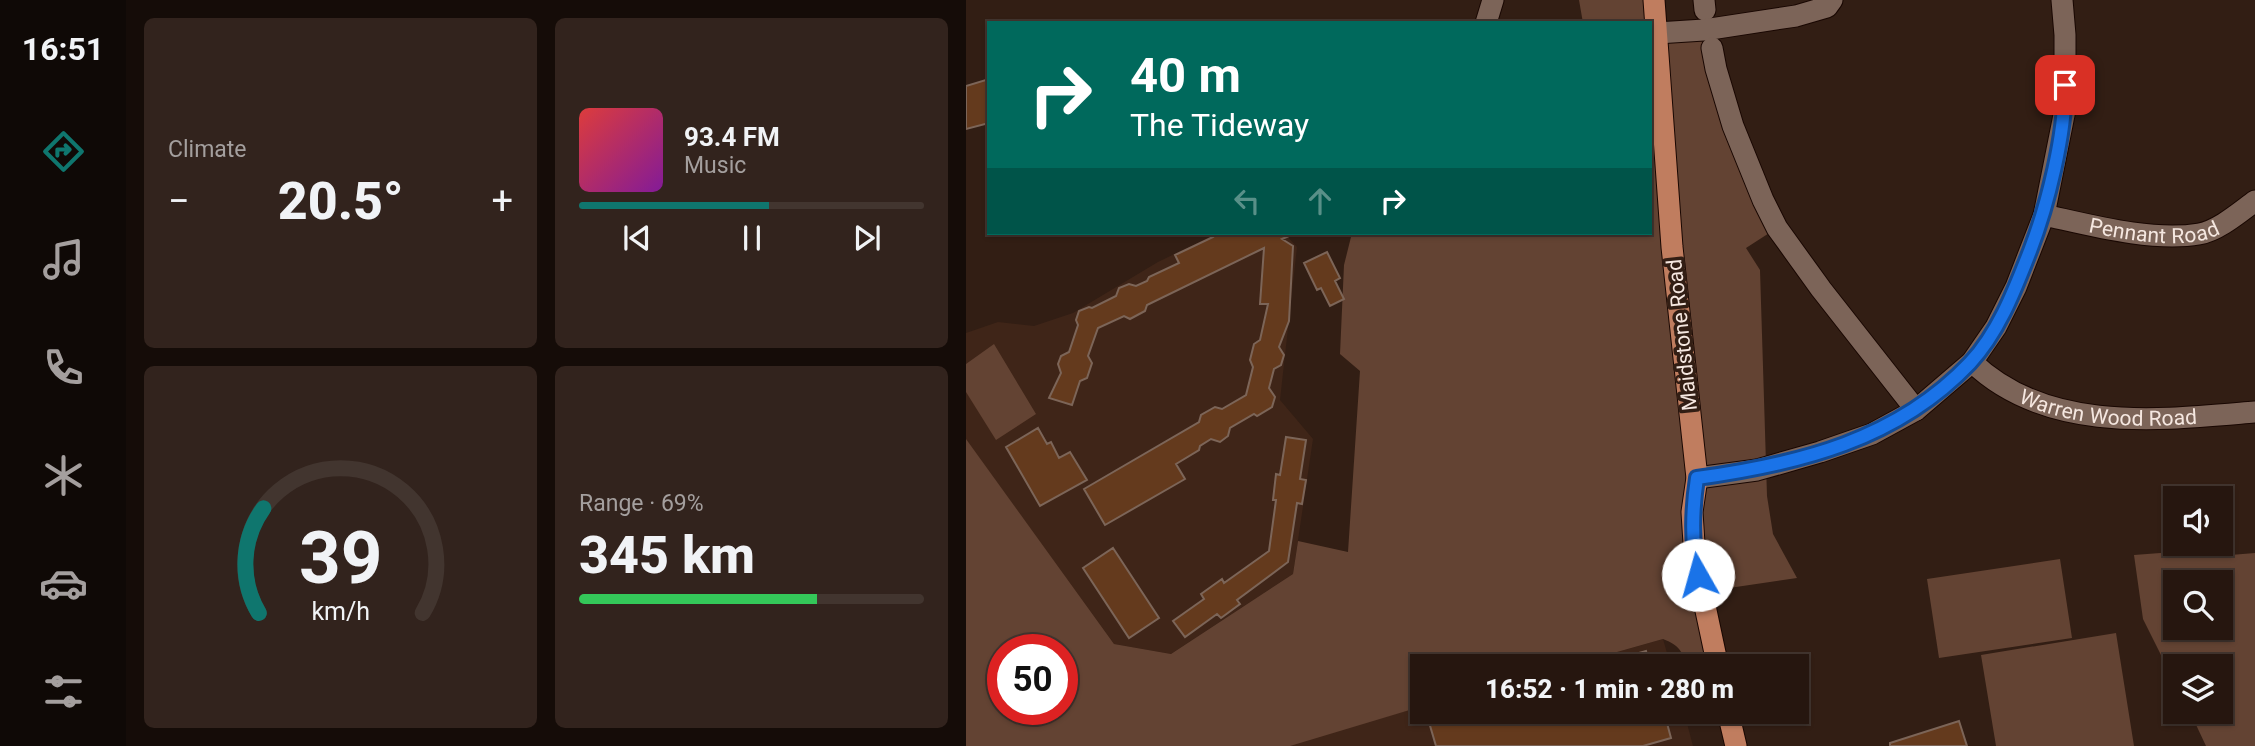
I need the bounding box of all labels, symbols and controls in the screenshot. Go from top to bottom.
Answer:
text: 16:51 [22,30,104,68]
text: 40 m [1130,47,1241,104]
icon: right [1015,49,1106,140]
pin [2035,55,2095,115]
icon: arrive [2046,66,2084,104]
text: The Tideway [1130,106,1309,144]
text: 93.4 FM [684,122,780,152]
icon: directions [39,127,88,176]
text: Climate [168,136,247,163]
text: Music [684,152,746,179]
text: 20.5° [278,171,404,232]
text: − [168,179,190,223]
text: + [491,179,513,223]
icon: left [1228,182,1266,220]
icon: ahead [1301,182,1339,220]
icon: right [1374,182,1412,220]
street label: Pennant Road [2087,213,2223,248]
icon: previous [618,219,656,257]
icon: pause [733,219,771,257]
icon: next [848,219,886,257]
icon: music [39,235,88,284]
street label: Maidstone Road [1662,258,1702,412]
icon: phone [39,343,88,392]
street label: Warren Wood Road [2016,385,2198,431]
icon: climate [39,451,88,500]
map controls [2163,486,2233,724]
button: sound [2163,486,2233,556]
text: Range · 69% [579,490,704,517]
text: 39 [299,515,382,601]
text: 345 km [579,525,755,586]
position arrow [1661,538,1735,612]
icon: car [39,559,88,608]
button: search [2163,570,2233,640]
text: km/h [311,597,370,626]
speed limit sign: 50 [987,634,1078,725]
button: layers [2163,654,2233,724]
icon: filters [39,667,88,716]
text: 16:52 · 1 min · 280 m [1485,674,1734,704]

